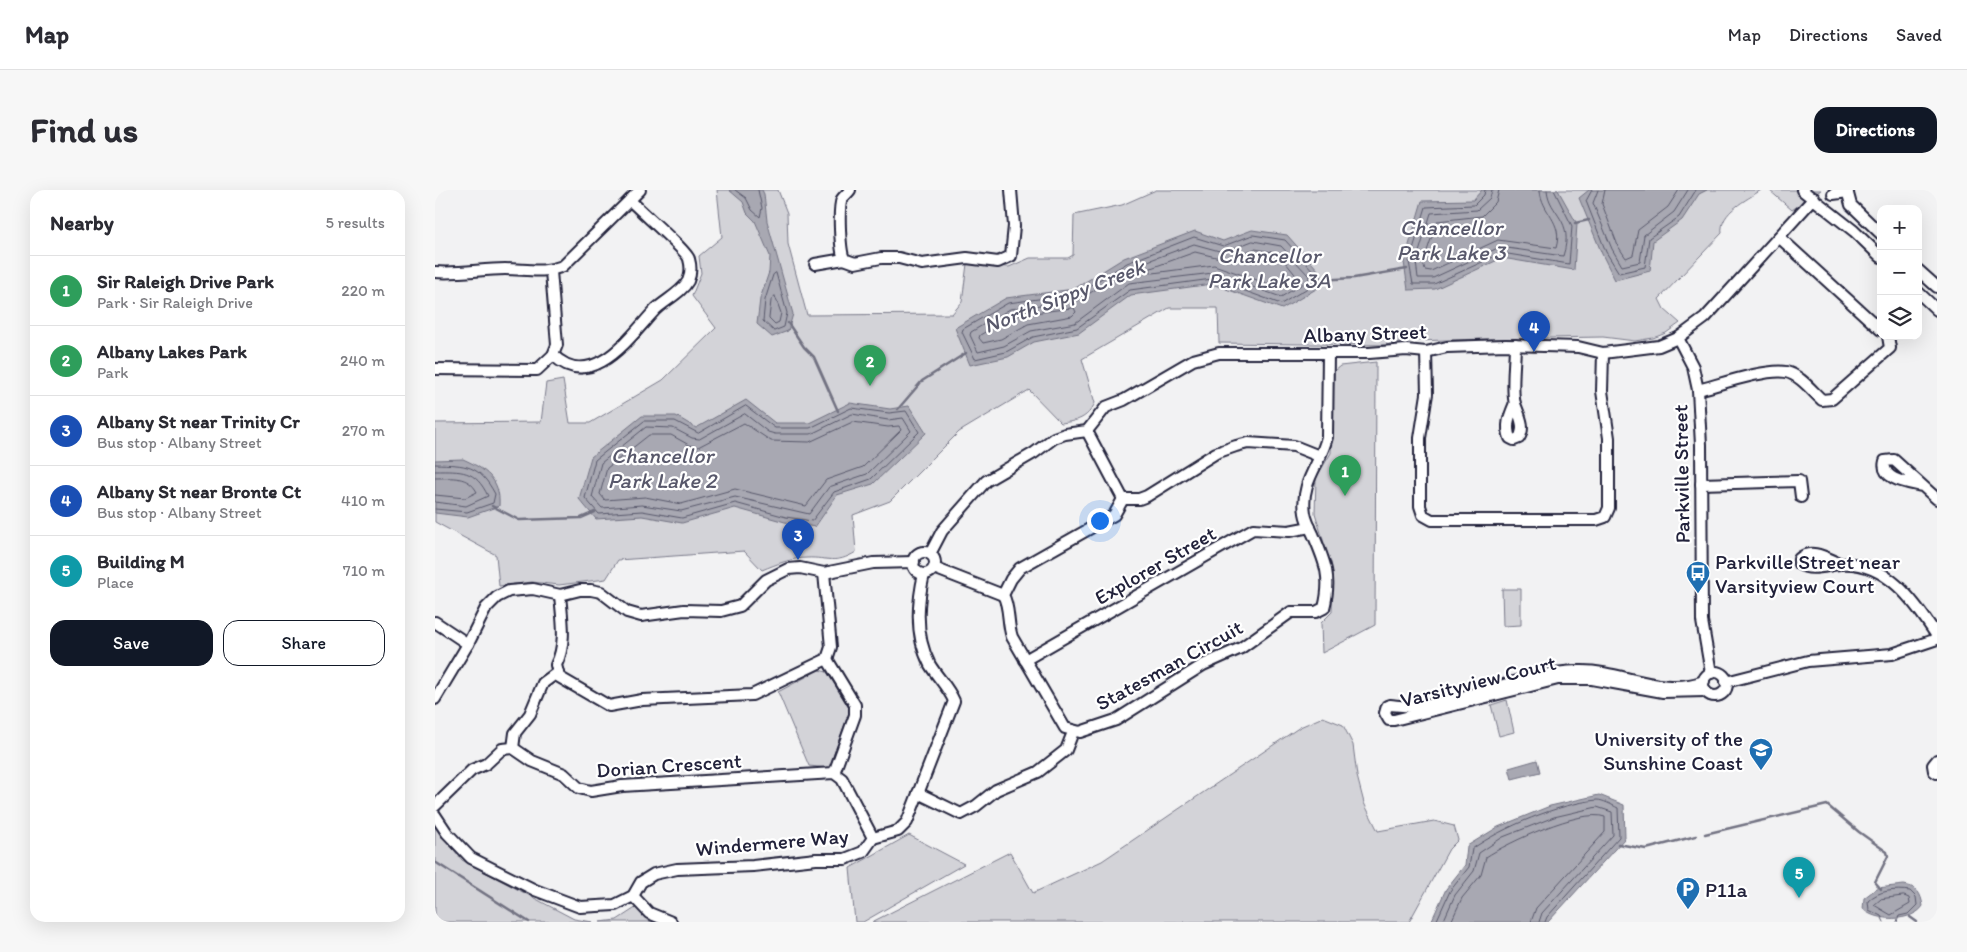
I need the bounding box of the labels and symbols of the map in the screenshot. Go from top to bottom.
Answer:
water label: Chancellor Park Lake 3 [1396,214,1508,266]
water label: Chancellor Park Lake 3A [1207,242,1331,294]
water label: North Sippy Creek [980,252,1150,339]
pin: 4 [1518,311,1550,352]
street label: Albany Street [1303,318,1427,348]
pin: 2 [854,345,886,386]
street label: Parkville Street [1667,404,1695,544]
water label: Chancellor Park Lake 2 [608,442,718,494]
pin: 1 [1329,455,1361,496]
your location [1087,508,1113,534]
pin: 3 [782,519,814,560]
street label: Explorer Street [1090,520,1220,610]
place label: Parkville Street near Varsityview Court [1715,549,1901,598]
bus stop icon: Parkville Street near Varsityview Court [1685,560,1711,594]
street label: Statesman Circuit [1091,614,1247,716]
street label: Varsityview Court [1398,650,1558,712]
place label: University of the Sunshine Coast [1594,726,1743,775]
school or university icon: University of the Sunshine Coast [1748,737,1774,771]
street label: Dorian Crescent [595,747,743,783]
street label: Windermere Way [694,823,850,861]
pin: 5 [1783,857,1815,898]
parking icon: P11a [1675,876,1701,910]
place label: P11a [1705,877,1747,902]

